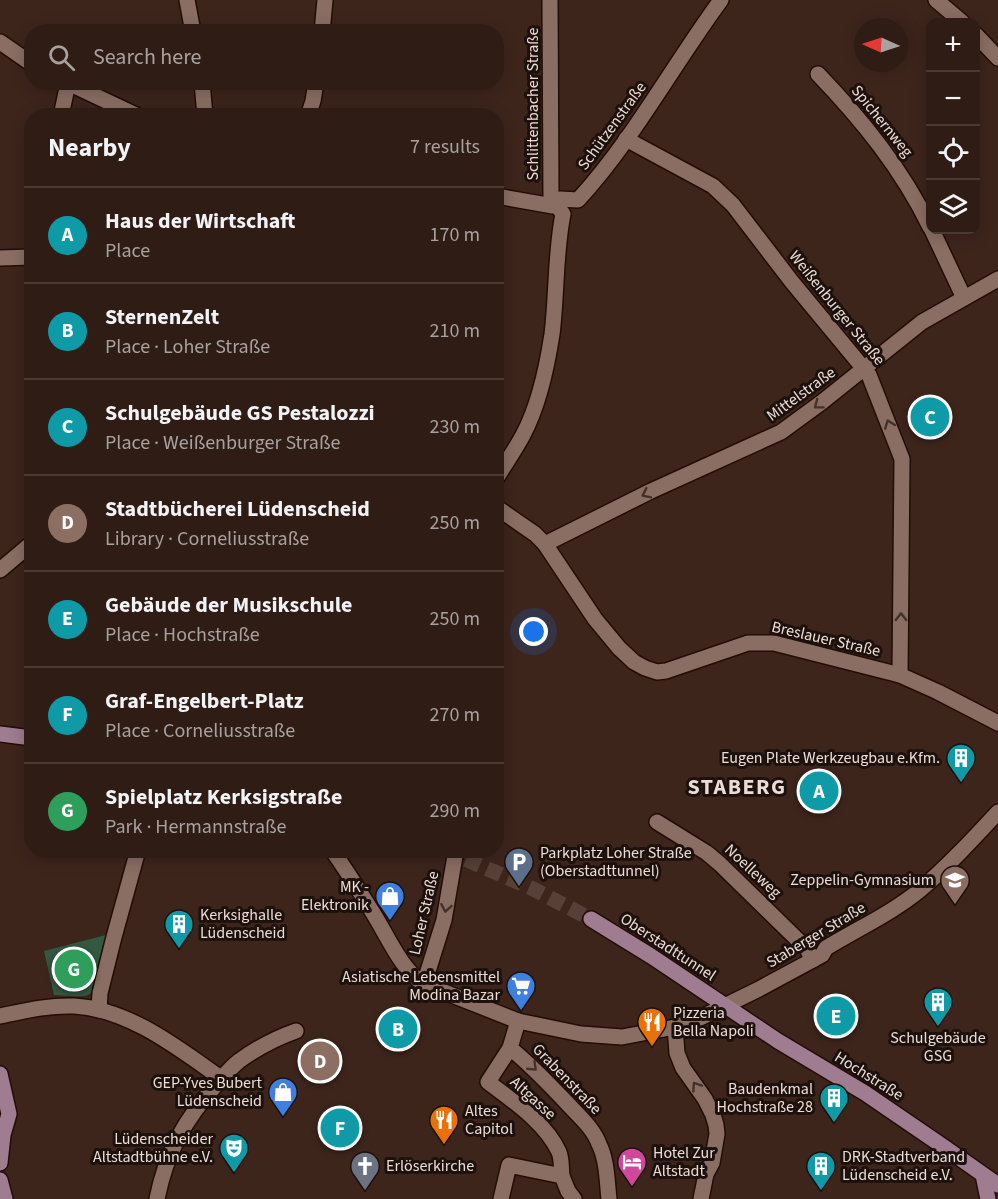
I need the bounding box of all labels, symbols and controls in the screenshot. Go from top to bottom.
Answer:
north arrow [854,18,908,72]
map controls [926,18,980,234]
button: + [926,18,980,72]
search box [24,24,504,90]
street label: Schlittenbacher Straße [522,28,544,180]
icon: search [45,41,78,74]
text: Search here [93,41,201,73]
button: − [926,72,980,126]
street label: Schützenstraße [572,77,652,175]
street label: Spichernweg [846,80,918,162]
button: locate [926,126,980,180]
text: Nearby [48,129,131,166]
text: 7 results [410,133,480,161]
button: layers [926,180,980,234]
text: Haus der Wirtschaft [105,205,295,237]
text: A [62,221,73,249]
text: 170 m [430,221,480,249]
text: Place [105,237,150,265]
street label: Weißenburger Straße [784,246,890,370]
text: SternenZelt [105,301,219,333]
text: B [61,317,74,345]
text: 210 m [430,317,480,345]
text: Place · Loher Straße [105,333,270,361]
street label: Mittelstraße [762,362,840,426]
pin: C [910,394,950,440]
text: Schulgebäude GS Pestalozzi [105,397,375,429]
one-way arrow [814,397,825,408]
text: C [62,413,73,441]
text: 230 m [430,413,480,441]
one-way arrow [884,420,897,430]
text: Place · Weißenburger Straße [105,429,340,457]
one-way arrow [641,486,652,498]
text: Stadtbücherei Lüdenscheid [105,493,370,525]
text: D [61,509,74,537]
text: 250 m [430,509,480,537]
text: Library · Corneliusstraße [105,525,309,553]
text: Gebäude der Musikschule [105,589,352,621]
text: E [62,605,73,633]
text: 250 m [430,605,480,633]
one-way arrow [895,613,907,622]
street label: Breslauer Straße [769,616,883,662]
your location [519,617,548,646]
text: Place · Hochstraße [105,621,260,649]
text: Graf-Engelbert-Platz [105,685,304,717]
text: F [62,701,73,729]
text: 270 m [430,701,480,729]
text: Place · Corneliusstraße [105,717,295,745]
building icon: Eugen Plate Werkzeugbau e.Kfm. [945,742,977,784]
place label: Eugen Plate Werkzeugbau e.Kfm. [721,747,940,769]
pin: A [800,768,838,814]
district label: STABERG [687,771,787,803]
text: Spielplatz Kerksigstraße [105,781,342,813]
text: G [61,797,74,825]
text: 290 m [430,797,480,825]
text: Park · Hermannstraße [105,813,287,841]
street label: Noelleweg [720,839,786,903]
place label: Parkplatz Loher Straße (Oberstadttunnel) [540,842,692,882]
parking icon: Parkplatz Loher Straße (Oberstadttunnel) [503,846,535,888]
school or university icon: Zeppelin-Gymnasium [939,864,971,906]
street label: Loher Straße [404,869,444,957]
place label: Zeppelin-Gymnasium [790,869,934,891]
place label: MK - Elektronik [301,876,369,916]
shop icon: MK - Elektronik [374,880,406,922]
street label: Staberger Straße [762,897,870,973]
one-way arrow [440,903,453,913]
place label: Kerksighalle Lüdenscheid [200,904,285,944]
building icon: Kerksighalle Lüdenscheid [163,908,195,950]
street label: Oberstadttunnel [616,908,720,986]
pin: G [54,946,94,992]
place label: Asiatische Lebensmittel Modina Bazar [342,966,500,1006]
supermarket icon: Asiatische Lebensmittel Modina Bazar [505,970,537,1012]
building icon: Schulgebäude GSG [922,986,954,1028]
pin: E [816,994,856,1038]
place label: Pizzeria Bella Napoli [673,1002,754,1042]
pin: B [378,1006,418,1052]
restaurant icon: Pizzeria Bella Napoli [636,1006,668,1048]
place label: Schulgebäude GSG [890,1027,986,1067]
pin: D [300,1038,340,1084]
street label: Grabenstraße [528,1039,607,1119]
street label: Hochstraße [830,1046,908,1106]
one-way arrow [525,1060,536,1071]
street label: Altgasse [505,1071,561,1125]
place label: GEP-Yves Bubert Lüdenscheid [153,1072,263,1112]
shop icon: GEP-Yves Bubert Lüdenscheid [267,1076,299,1118]
place label: Baudenkmal Hochstraße 28 [717,1078,813,1118]
one-way arrow [691,1082,703,1092]
building icon: Baudenkmal Hochstraße 28 [818,1082,850,1124]
place label: Altes Capitol [465,1100,513,1140]
restaurant icon: Altes Capitol [428,1104,460,1146]
pin: F [320,1106,360,1150]
place label: Lüdenscheider Altstadtbühne e.V. [93,1128,213,1168]
theatre icon: Lüdenscheider Altstadtbühne e.V. [218,1132,250,1174]
place label: Hotel Zur Altstadt [653,1142,715,1182]
hotel icon: Hotel Zur Altstadt [616,1146,648,1188]
place label: DRK-Stadtverband Lüdenscheid e.V. [842,1146,965,1186]
church icon: Erlöserkirche [349,1150,381,1192]
building icon: DRK-Stadtverband Lüdenscheid e.V. [805,1150,837,1192]
place label: Erlöserkirche [386,1155,474,1177]

